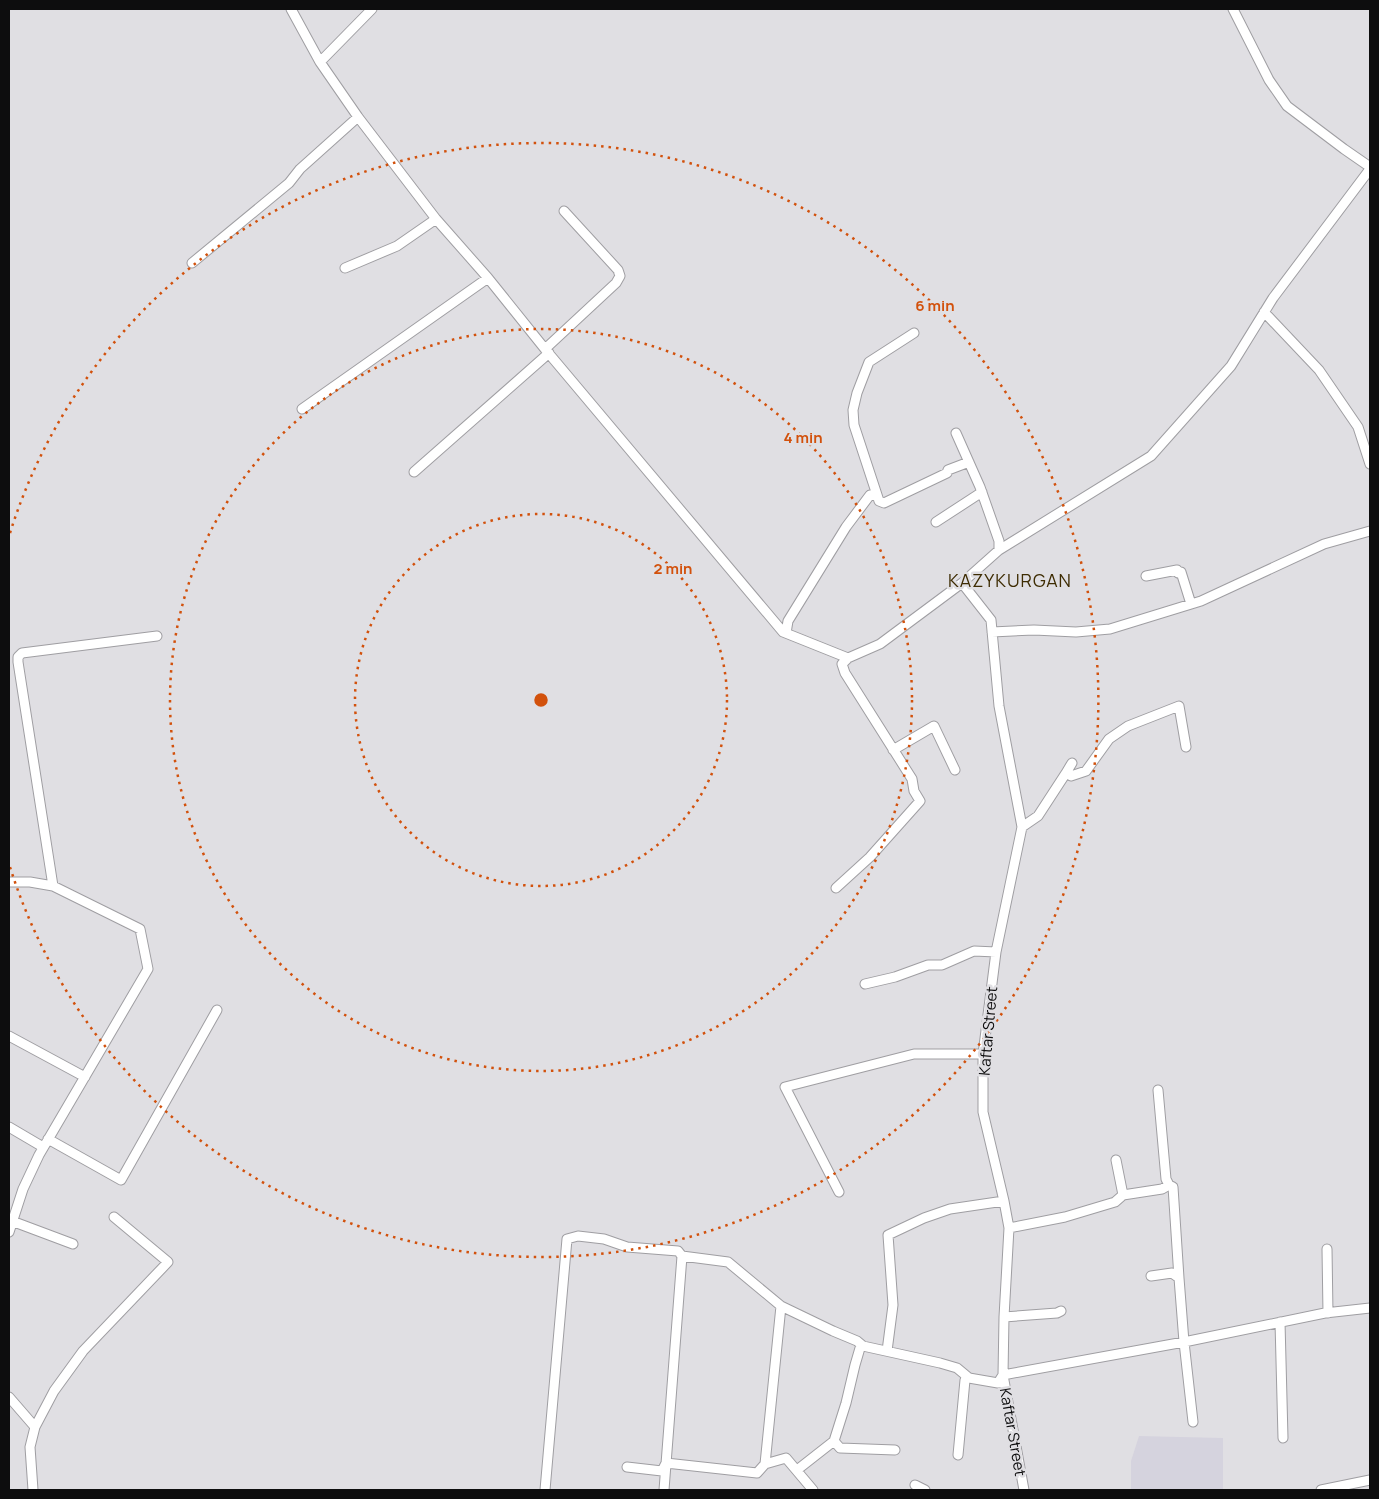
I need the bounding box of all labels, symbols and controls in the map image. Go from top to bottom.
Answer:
text: 6 min [915,295,955,316]
text: 4 min [783,427,823,448]
text: 2 min [653,558,693,579]
district label: KAZYKURGAN [948,568,1072,592]
centre of rings [532,691,550,709]
street label: Kaftar Street [974,986,1002,1076]
street label: Kaftar Street [995,1386,1031,1478]

